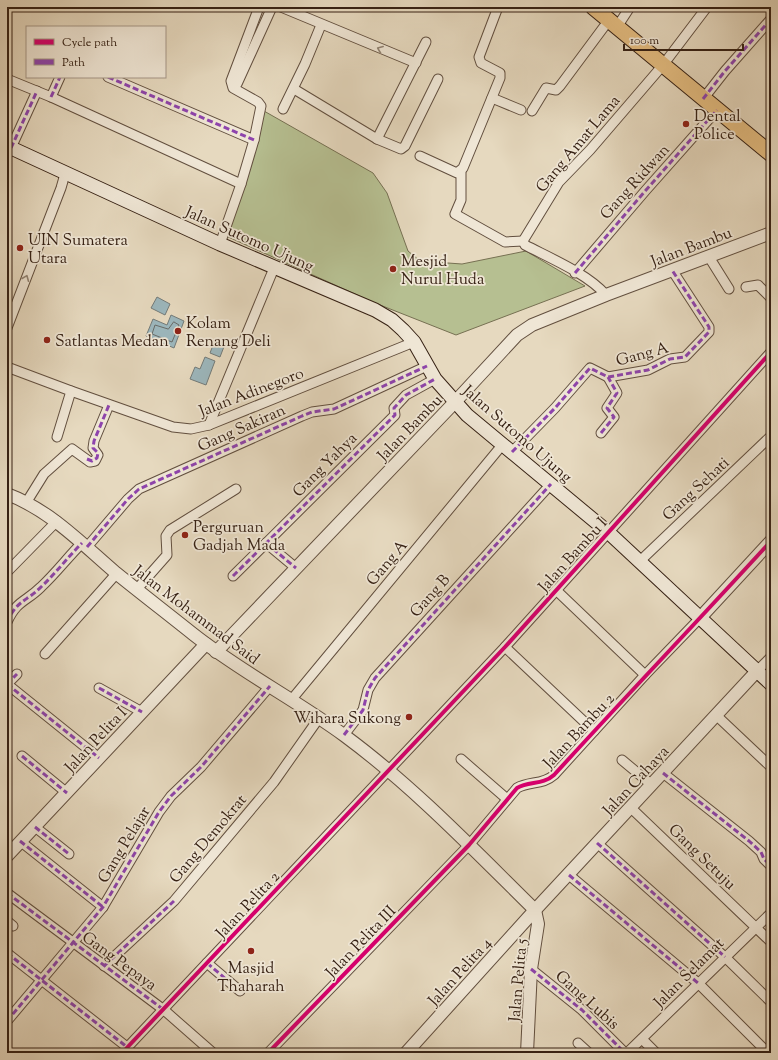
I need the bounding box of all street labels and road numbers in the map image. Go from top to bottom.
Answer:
street label: Gang Amat Lama [531,90,627,198]
street label: Gang Ridwan [596,139,676,226]
street label: Jalan Sutomo Ujung [180,201,317,279]
street label: Jalan Bambu [647,222,736,275]
street label: Gang A [614,337,672,374]
street label: Jalan Adinegoro [195,363,308,424]
street label: Jalan Sutomo Ujung [456,380,576,489]
street label: Jalan Bambu [372,390,449,468]
street label: Gang Sakiran [194,399,290,459]
street label: Gang Yahya [288,428,364,503]
street label: Gang Sehati [658,452,736,527]
street label: Jalan Bambu I [533,513,614,599]
street label: Gang A [362,536,414,592]
street label: Jalan Mohammad Said [127,560,264,671]
street label: Gang B [405,570,456,623]
street label: Jalan Bambu 2 [538,688,621,775]
street label: Jalan Pelita I [59,703,133,780]
street label: Jalan Cahaya [598,741,676,823]
street label: Gang Demokrat [165,790,253,889]
street label: Gang Pelajar [93,803,157,888]
street label: Gang Setuju [662,820,740,896]
street label: Jalan Pelita 2 [211,866,287,945]
street label: Jalan Pelita III [320,901,403,985]
street label: Gang Pepaya [76,927,161,998]
street label: Jalan Pelita 4 [423,933,498,1013]
street label: Jalan Selamat [649,933,731,1015]
street label: Jalan Pelita 5 [504,937,535,1024]
street label: Gang Lubis [549,966,623,1036]

